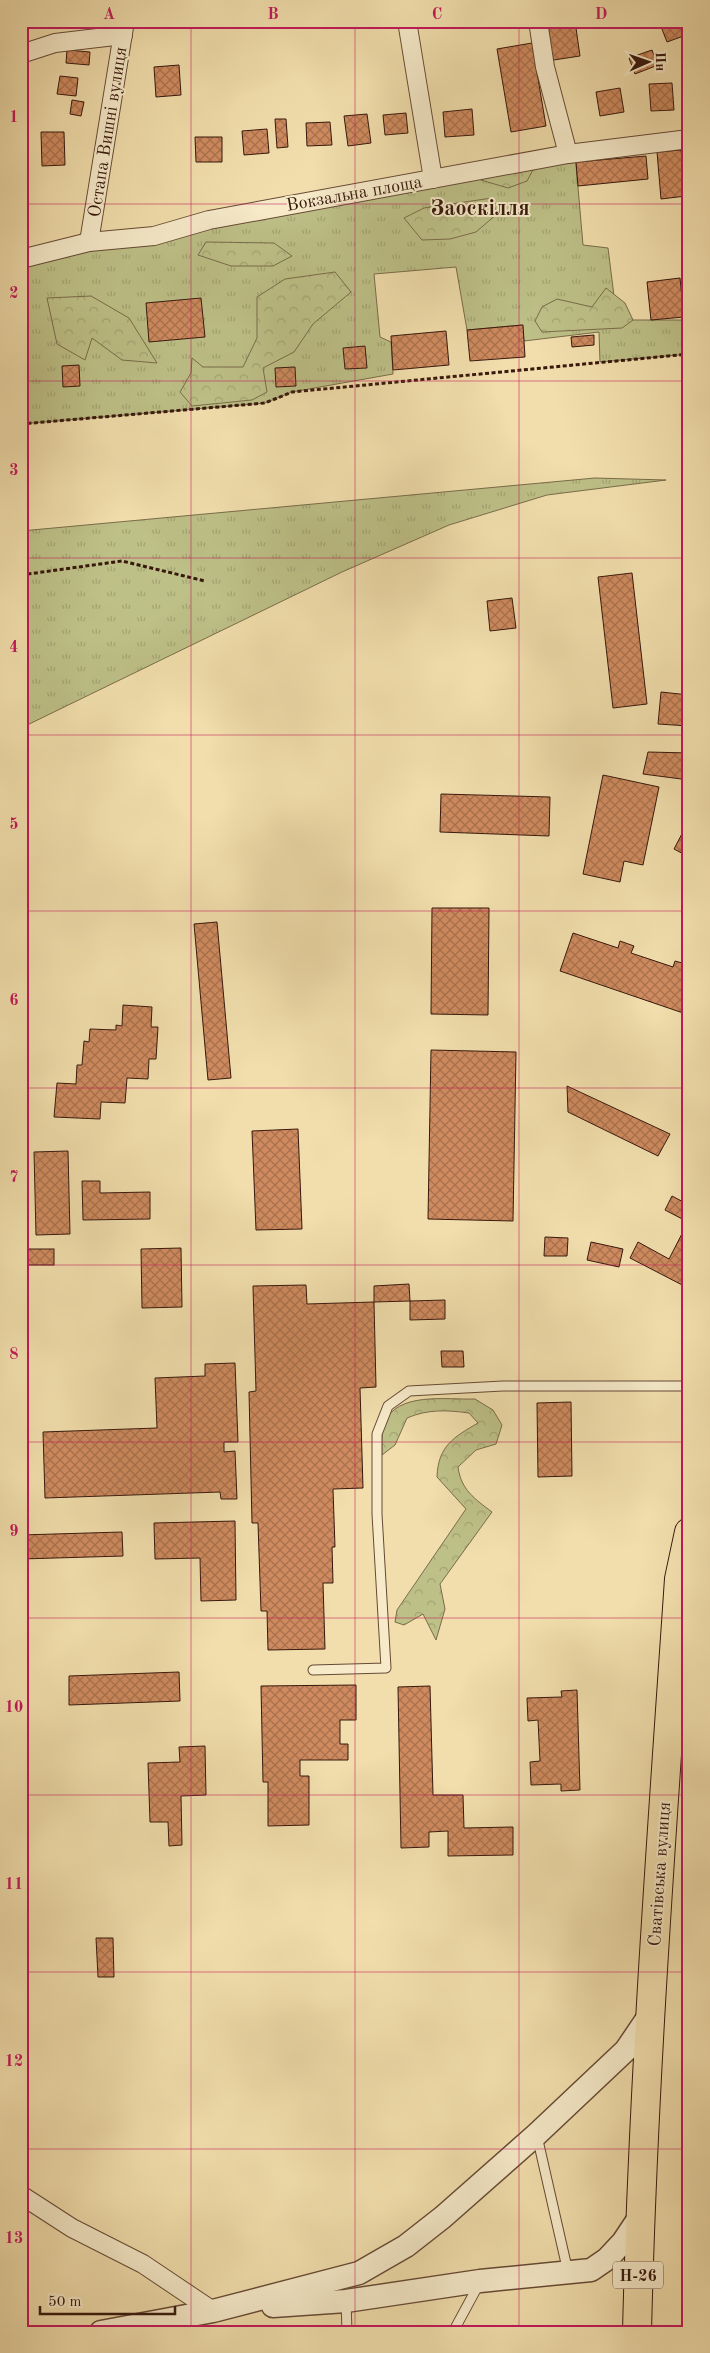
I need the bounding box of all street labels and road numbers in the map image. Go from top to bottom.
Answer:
street label: Остапа Вишні вулиця [86,46,130,219]
street label: Вокзальна площа [285,173,424,215]
street label: Сватівська вулиця [646,1801,674,1947]
road number: Н-26 [613,2262,663,2288]

